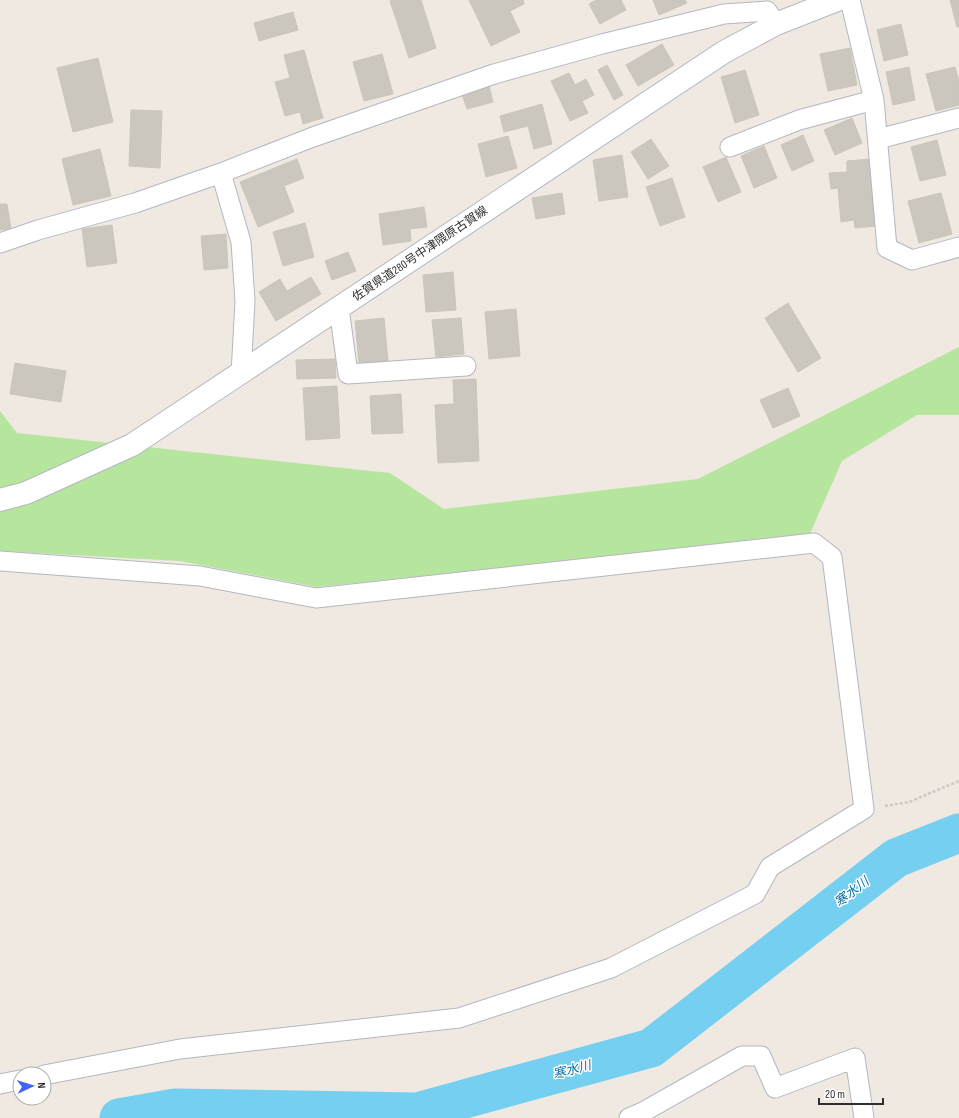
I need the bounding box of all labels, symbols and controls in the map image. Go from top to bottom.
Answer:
street label: 佐賀県道280号中津隈原古賀線 [350,203,490,305]
water label: 寒水川 [832,872,874,910]
water label: 寒水川 [551,1057,595,1083]
north arrow [12,1066,52,1106]
scale bar [819,1080,883,1106]
text: N [35,1082,48,1089]
text: 20 m [825,1087,845,1102]

